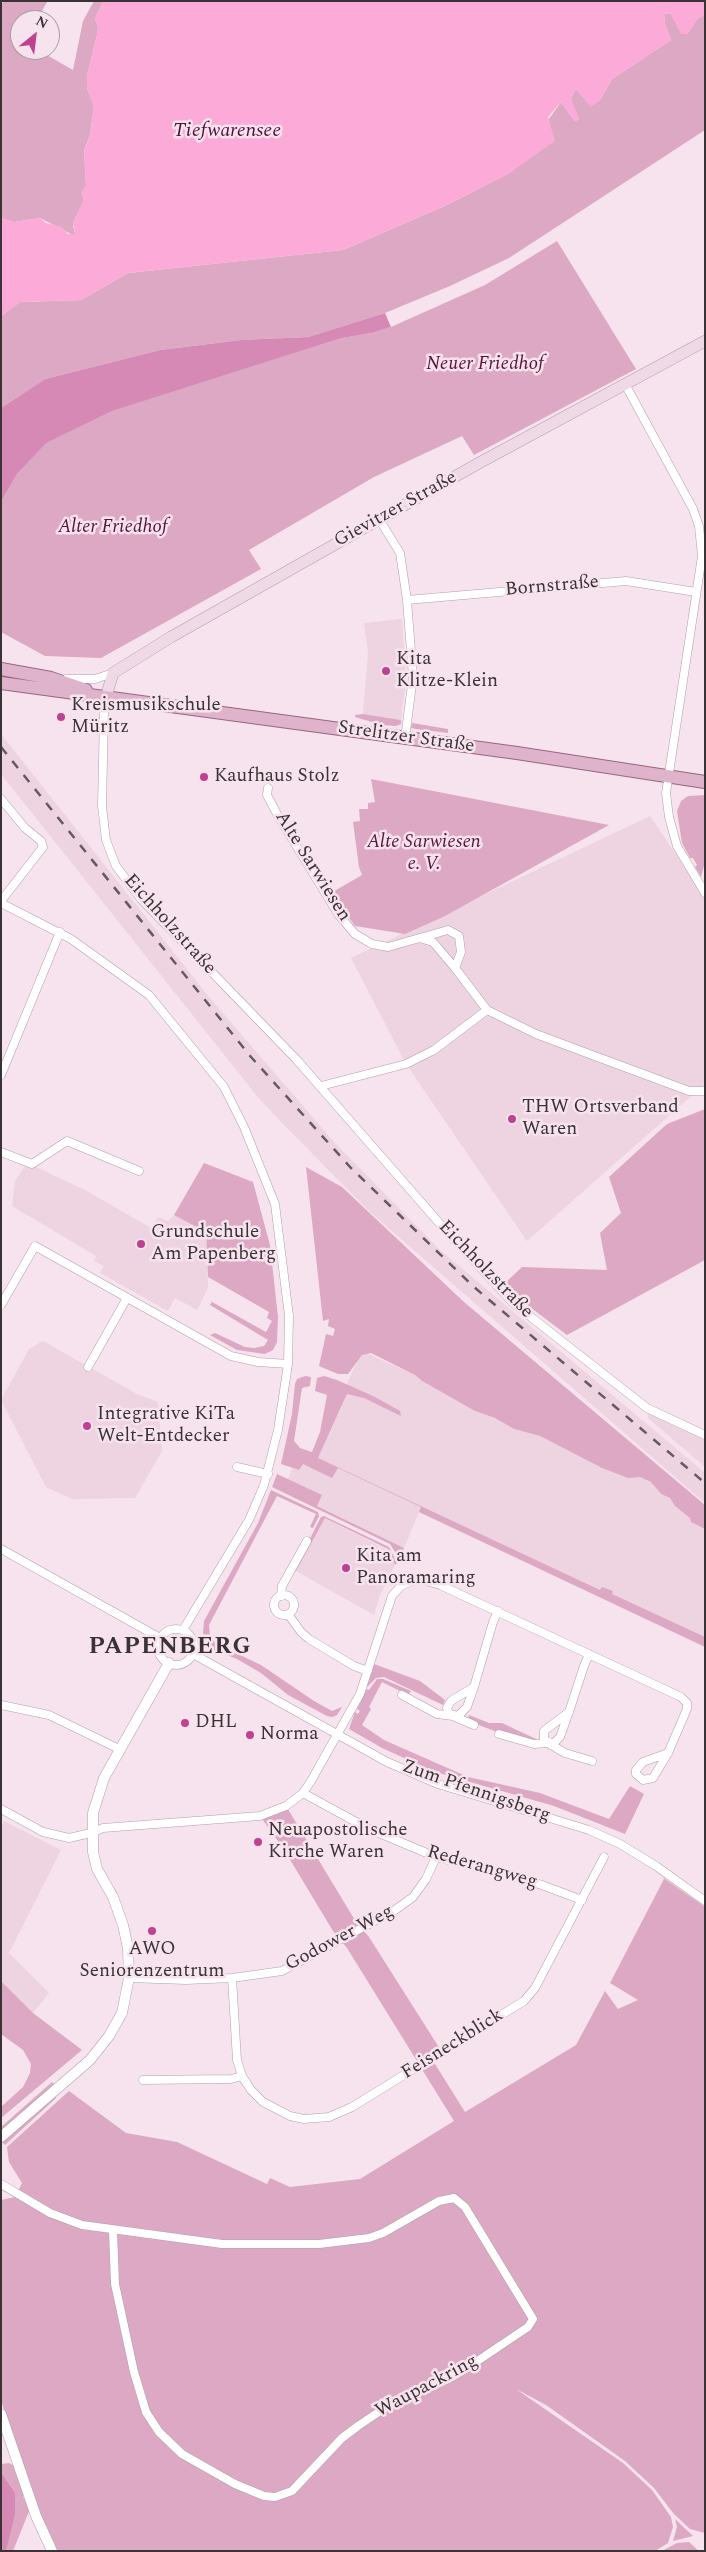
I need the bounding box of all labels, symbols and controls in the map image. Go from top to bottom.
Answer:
north arrow [10,10,60,60]
text: N [32,10,52,34]
water label: Tiefwarensee [173,120,281,144]
park label: Neuer Friedhof [426,354,544,376]
street label: Gievitzer Straße [331,467,461,553]
park label: Alter Friedhof [58,517,168,539]
street label: Bornstraße [504,572,600,602]
place label: Kita Klitze-Klein [396,649,498,693]
marker: Kita Klitze-Klein [380,665,392,677]
place label: Kreismusikschule Müritz [71,695,221,739]
marker: Kreismusikschule Müritz [55,711,67,723]
street label: Strelitzer Straße [336,717,476,759]
place label: Kaufhaus Stolz [214,766,340,788]
marker: Kaufhaus Stolz [198,771,210,783]
street label: Alte Sarwiesen [269,808,355,926]
park label: Alte Sarwiesen e. V. [367,832,481,876]
street label: Eichholzstraße [118,870,220,980]
place label: THW Ortsverband Waren [522,1097,679,1141]
marker: THW Ortsverband Waren [506,1113,518,1125]
street label: Eichholzstraße [433,1216,537,1324]
place label: Grundschule Am Papenberg [151,1222,276,1266]
marker: Grundschule Am Papenberg [135,1238,147,1250]
place label: Integrative KiTa Welt-Entdecker [97,1404,235,1448]
marker: Integrative KiTa Welt-Entdecker [81,1420,93,1432]
place label: Kita am Panoramaring [356,1546,476,1590]
marker: Kita am Panoramaring [340,1562,352,1574]
district label: PAPENBERG [87,1634,253,1662]
place label: DHL [195,1712,237,1734]
marker: DHL [179,1717,191,1729]
place label: Norma [260,1724,319,1746]
marker: Norma [244,1729,256,1741]
street label: Zum Pfennigsberg [399,1756,553,1828]
place label: Neuapostolische Kirche Waren [268,1820,408,1864]
marker: Neuapostolische Kirche Waren [252,1836,264,1848]
street label: Rederangweg [424,1841,540,1895]
street label: Godower Weg [282,1901,398,1977]
marker: AWO Seniorenzentrum [146,1925,158,1937]
place label: AWO Seniorenzentrum [79,1939,225,1983]
street label: Feisneckblick [398,2005,508,2085]
street label: Waupackring [372,2350,482,2424]

